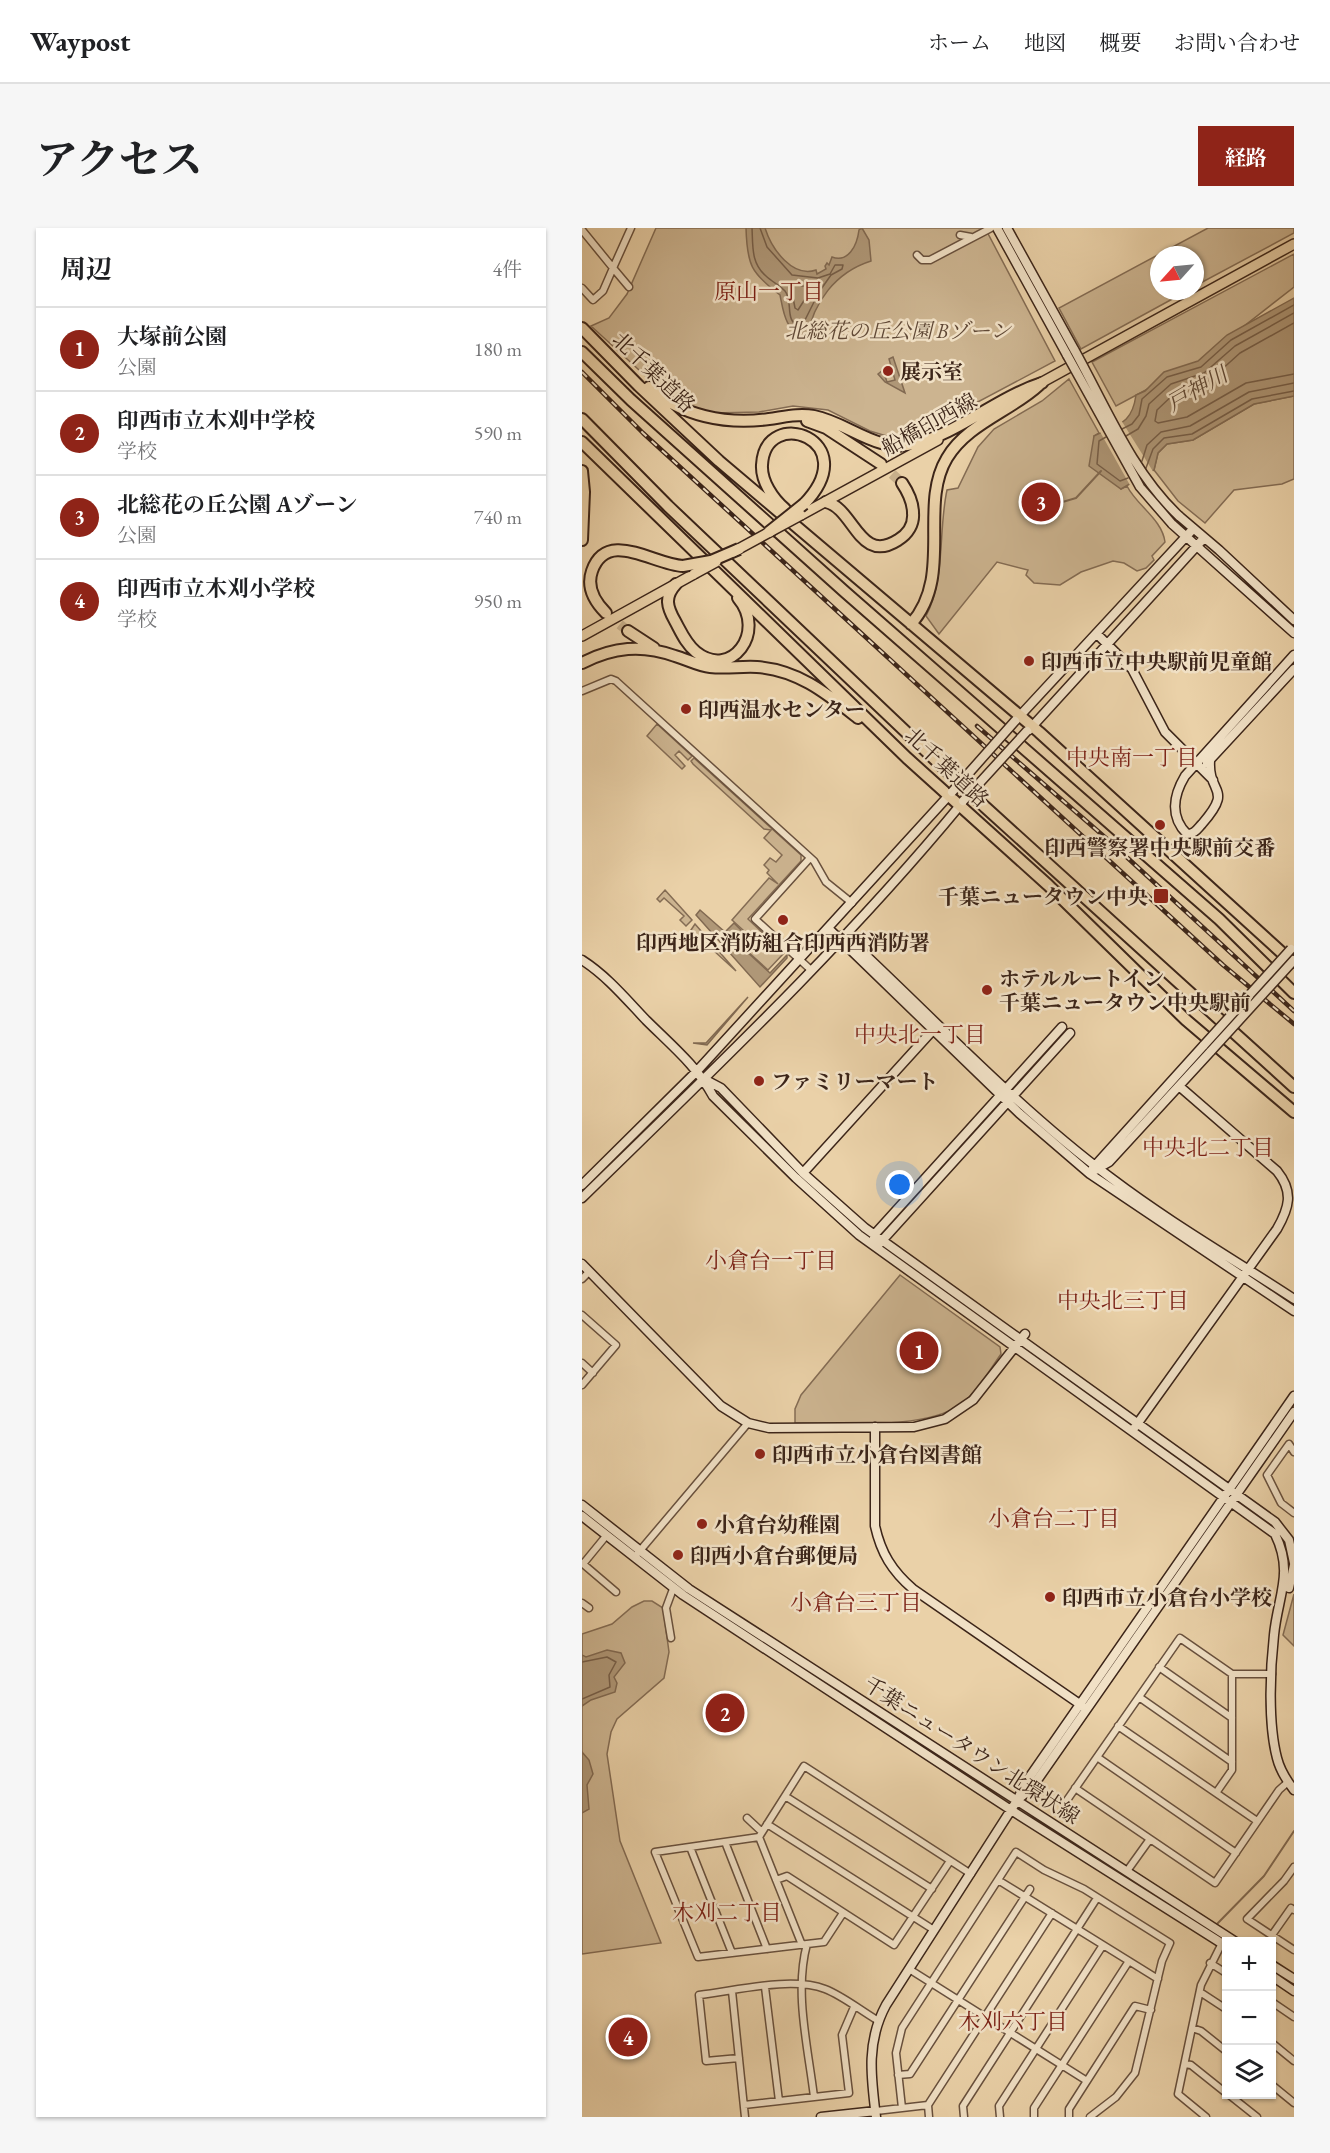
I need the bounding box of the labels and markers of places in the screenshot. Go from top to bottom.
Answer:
place label: 展示室 [900,358,963,385]
marker: 展示室 [881,364,895,378]
pin: 3 [1022,480,1060,524]
place label: 印西市立中央駅前児童館 [1041,648,1272,675]
marker: 印西市立中央駅前児童館 [1022,654,1036,668]
place label: 印西温水センター [698,696,865,723]
marker: 印西温水センター [679,702,693,716]
marker: 印西警察署中央駅前交番 [1153,818,1167,832]
place label: 印西警察署中央駅前交番 [1045,834,1276,861]
place label: 千葉ニュータウン中央 [938,883,1148,910]
marker: 千葉ニュータウン中央 [1152,887,1170,905]
marker: 印西地区消防組合印西西消防署 [776,913,790,927]
place label: 印西地区消防組合印西西消防署 [636,929,930,956]
place label: ホテルルートイン 千葉ニュータウン中央駅前 [999,965,1251,1016]
marker: ホテルルートイン 千葉ニュータウン中央駅前 [980,983,994,997]
place label: ファミリーマート [771,1068,939,1095]
marker: ファミリーマート [752,1074,766,1088]
pin: 1 [900,1328,938,1374]
place label: 印西市立小倉台図書館 [772,1441,982,1468]
marker: 印西市立小倉台図書館 [753,1447,767,1461]
place label: 小倉台幼稚園 [714,1511,840,1538]
marker: 小倉台幼稚園 [695,1517,709,1531]
place label: 印西小倉台郵便局 [690,1542,858,1569]
marker: 印西小倉台郵便局 [671,1548,685,1562]
place label: 印西市立小倉台小学校 [1062,1584,1272,1611]
marker: 印西市立小倉台小学校 [1043,1590,1057,1604]
pin: 2 [706,1690,744,1736]
pin: 4 [608,2014,648,2060]

